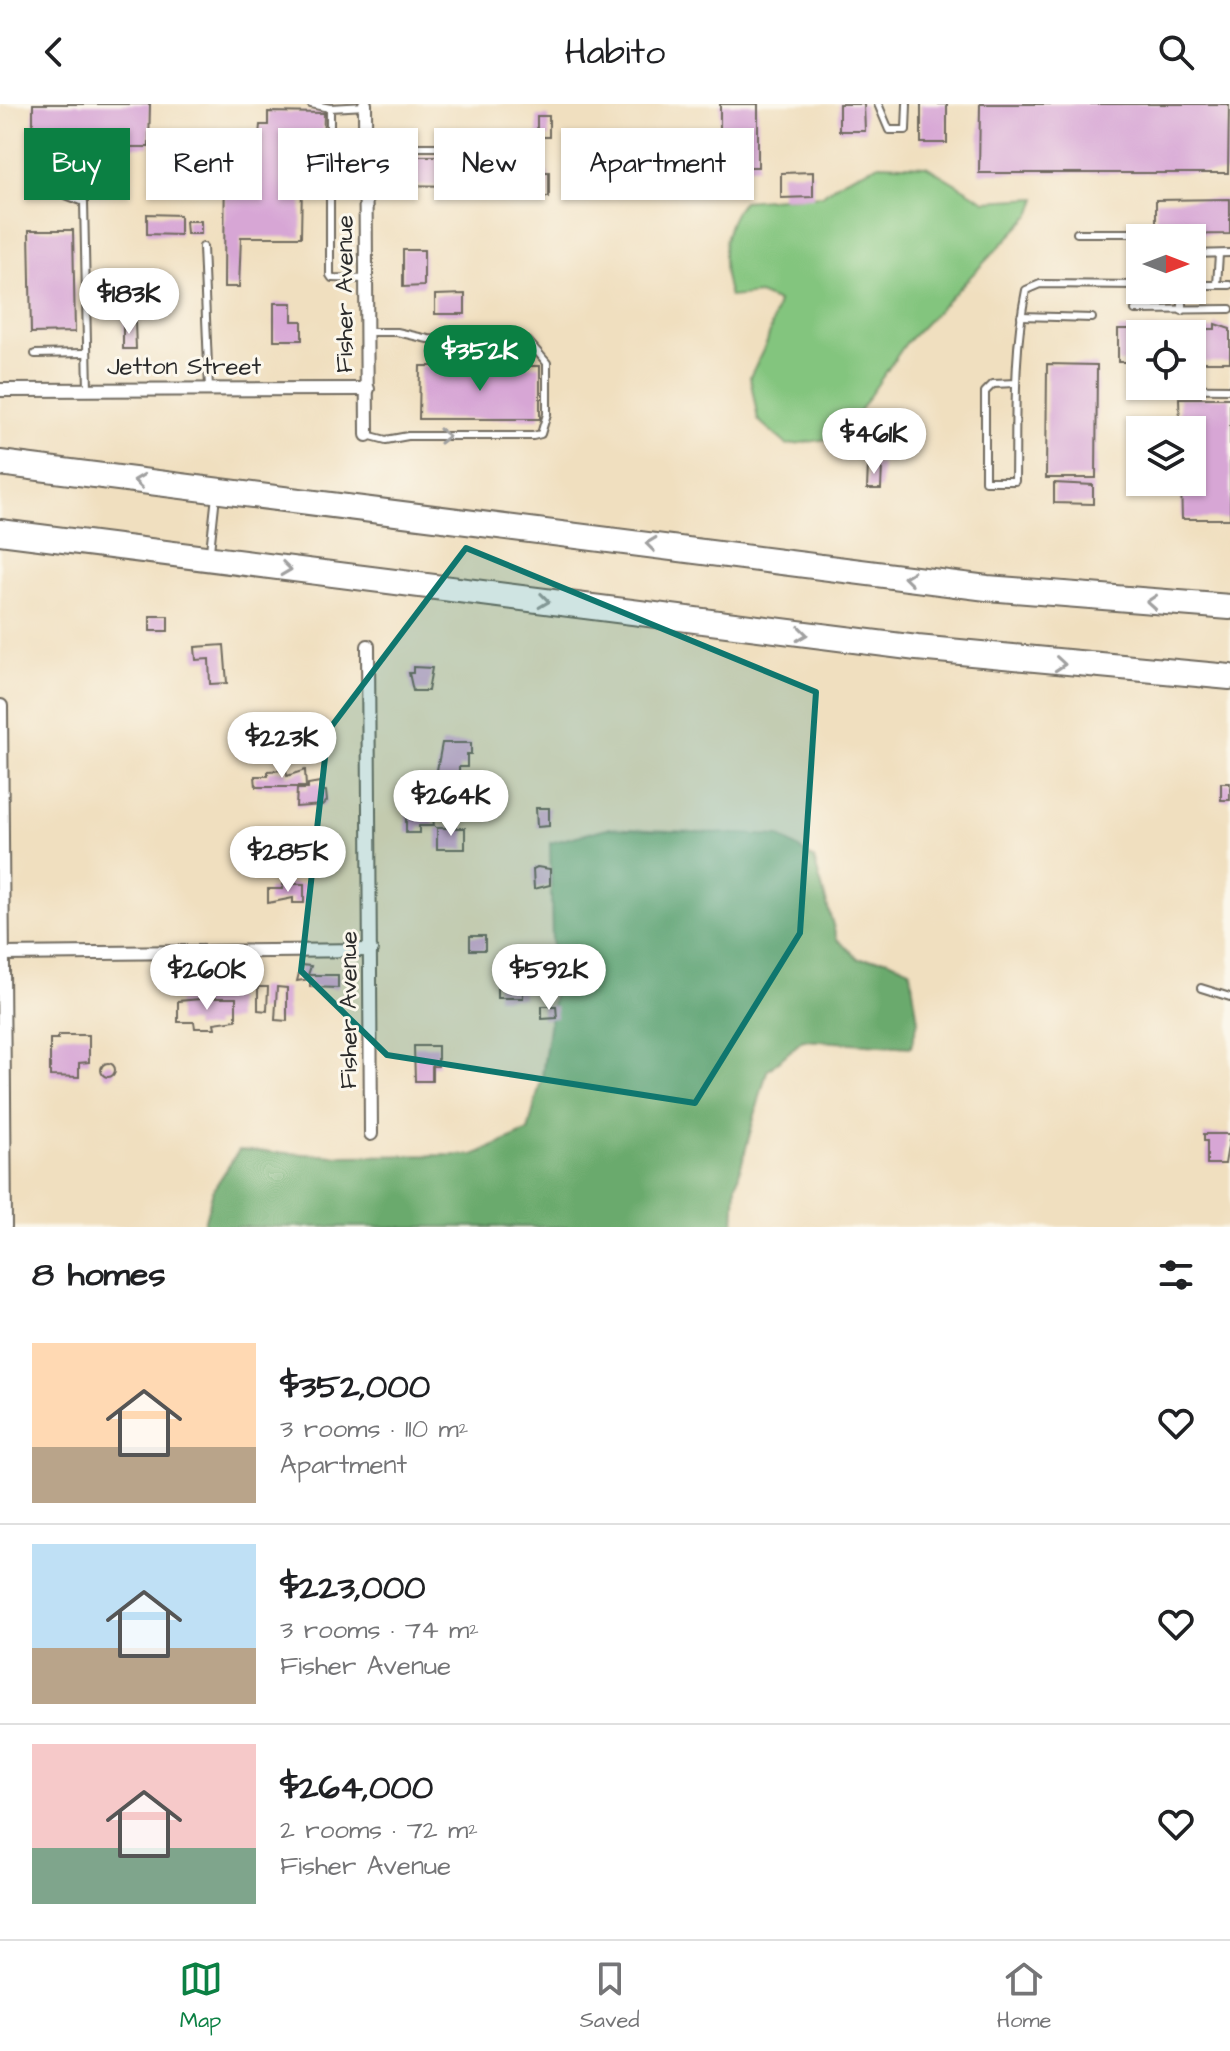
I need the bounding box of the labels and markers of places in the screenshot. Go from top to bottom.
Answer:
pin: $183K [73,268,185,336]
pin: $352K [424,325,536,393]
pin: $461K [818,408,930,476]
pin: $223K [226,712,338,780]
pin: $264K [395,770,507,838]
pin: $285K [232,826,344,894]
pin: $260K [151,944,263,1012]
pin: $592K [493,944,605,1012]

